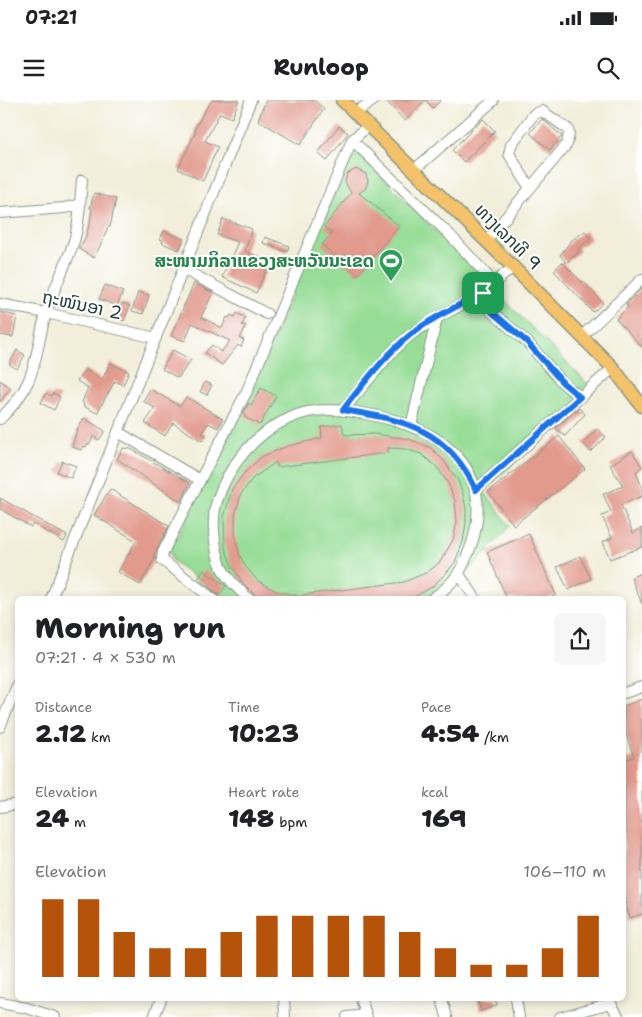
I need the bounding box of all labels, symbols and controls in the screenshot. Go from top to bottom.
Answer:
text: 07:21 [25,5,77,30]
text: Runloop [273,53,369,82]
icon: menu [20,54,48,82]
icon: search [594,54,622,82]
street label: ທາງເລກທີ 9 [470,199,546,275]
sports icon: ສະໜາມກິລາແຂວງສະຫວັນນະເຂດ [378,248,404,282]
place label: ສະໜາມກິລາແຂວງສະຫວັນນະເຂດ [155,249,374,273]
pin [462,272,504,314]
icon: arrive [469,279,497,307]
street label: ຖະໜົນອາ 2 [40,285,124,325]
text: Morning run [35,609,225,647]
button: share [554,613,606,665]
text: 07:21 · 4 × 530 m [35,647,176,668]
text: Distance [35,698,92,716]
text: Time [228,698,260,716]
text: Pace [421,698,452,716]
text: 2.12 [35,716,86,750]
text: 10:23 [228,716,299,750]
text: 4:54 [421,716,479,750]
text: km [86,728,111,746]
text: /km [479,728,509,746]
text: Elevation [35,783,98,801]
text: Heart rate [228,783,299,801]
text: kcal [421,783,448,801]
text: 24 [35,801,69,835]
text: 148 [228,801,274,835]
text: 169 [421,801,466,835]
text: m [69,813,86,831]
text: bpm [274,813,307,831]
text: Elevation [35,861,107,882]
text: 106–110 m [524,861,606,882]

